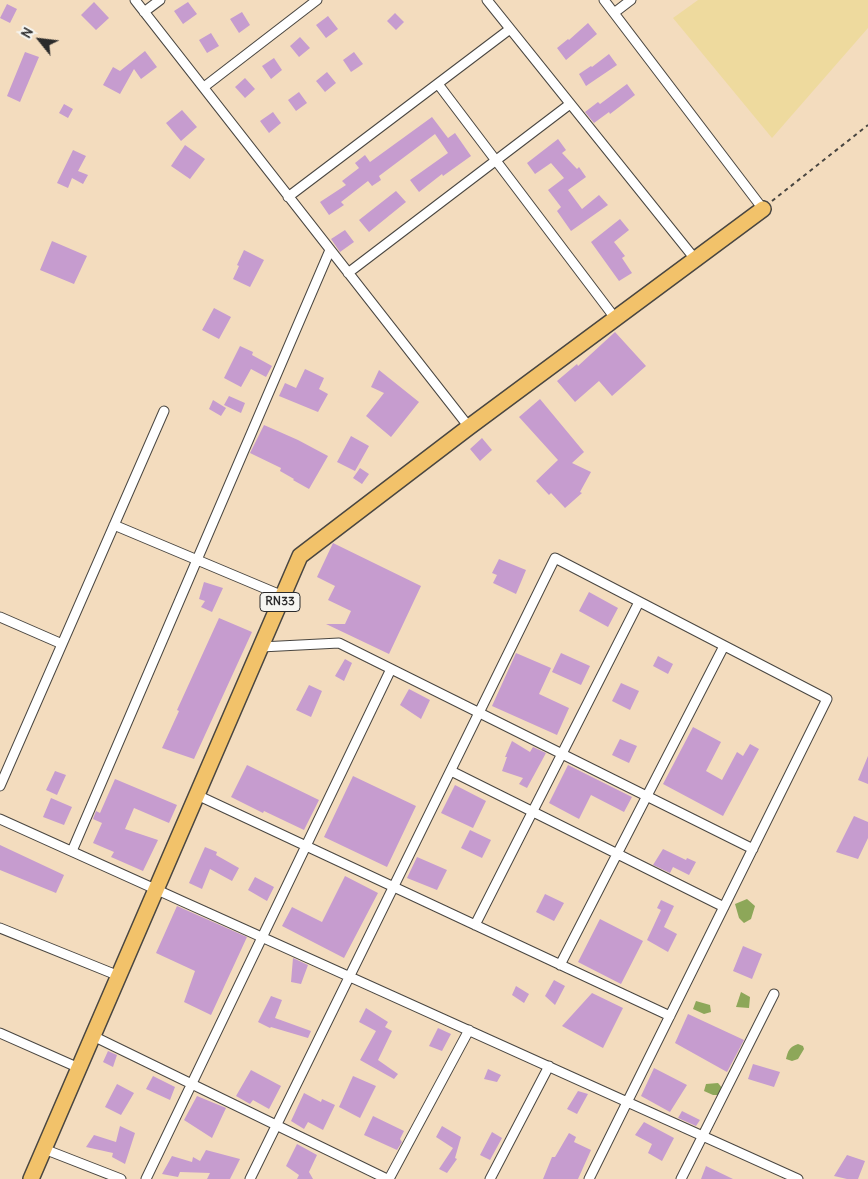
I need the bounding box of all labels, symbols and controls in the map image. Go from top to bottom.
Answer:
north arrow [15,15,65,65]
text: N [17,24,37,41]
road number: RN33 [260,592,300,612]

